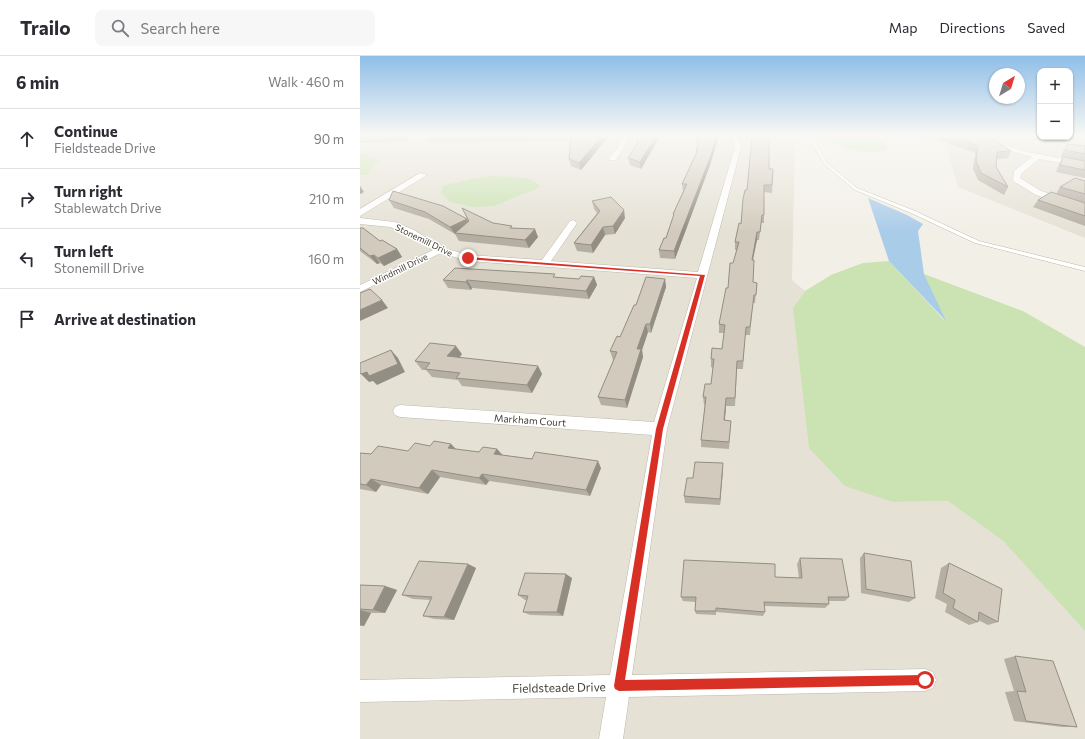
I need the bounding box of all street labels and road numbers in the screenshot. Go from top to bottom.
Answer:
street label: Stonemill Drive [394,221,455,259]
street label: Windmill Drive [371,251,430,287]
street label: Markham Court [494,411,566,429]
street label: Fieldsteade Drive [512,679,606,695]

